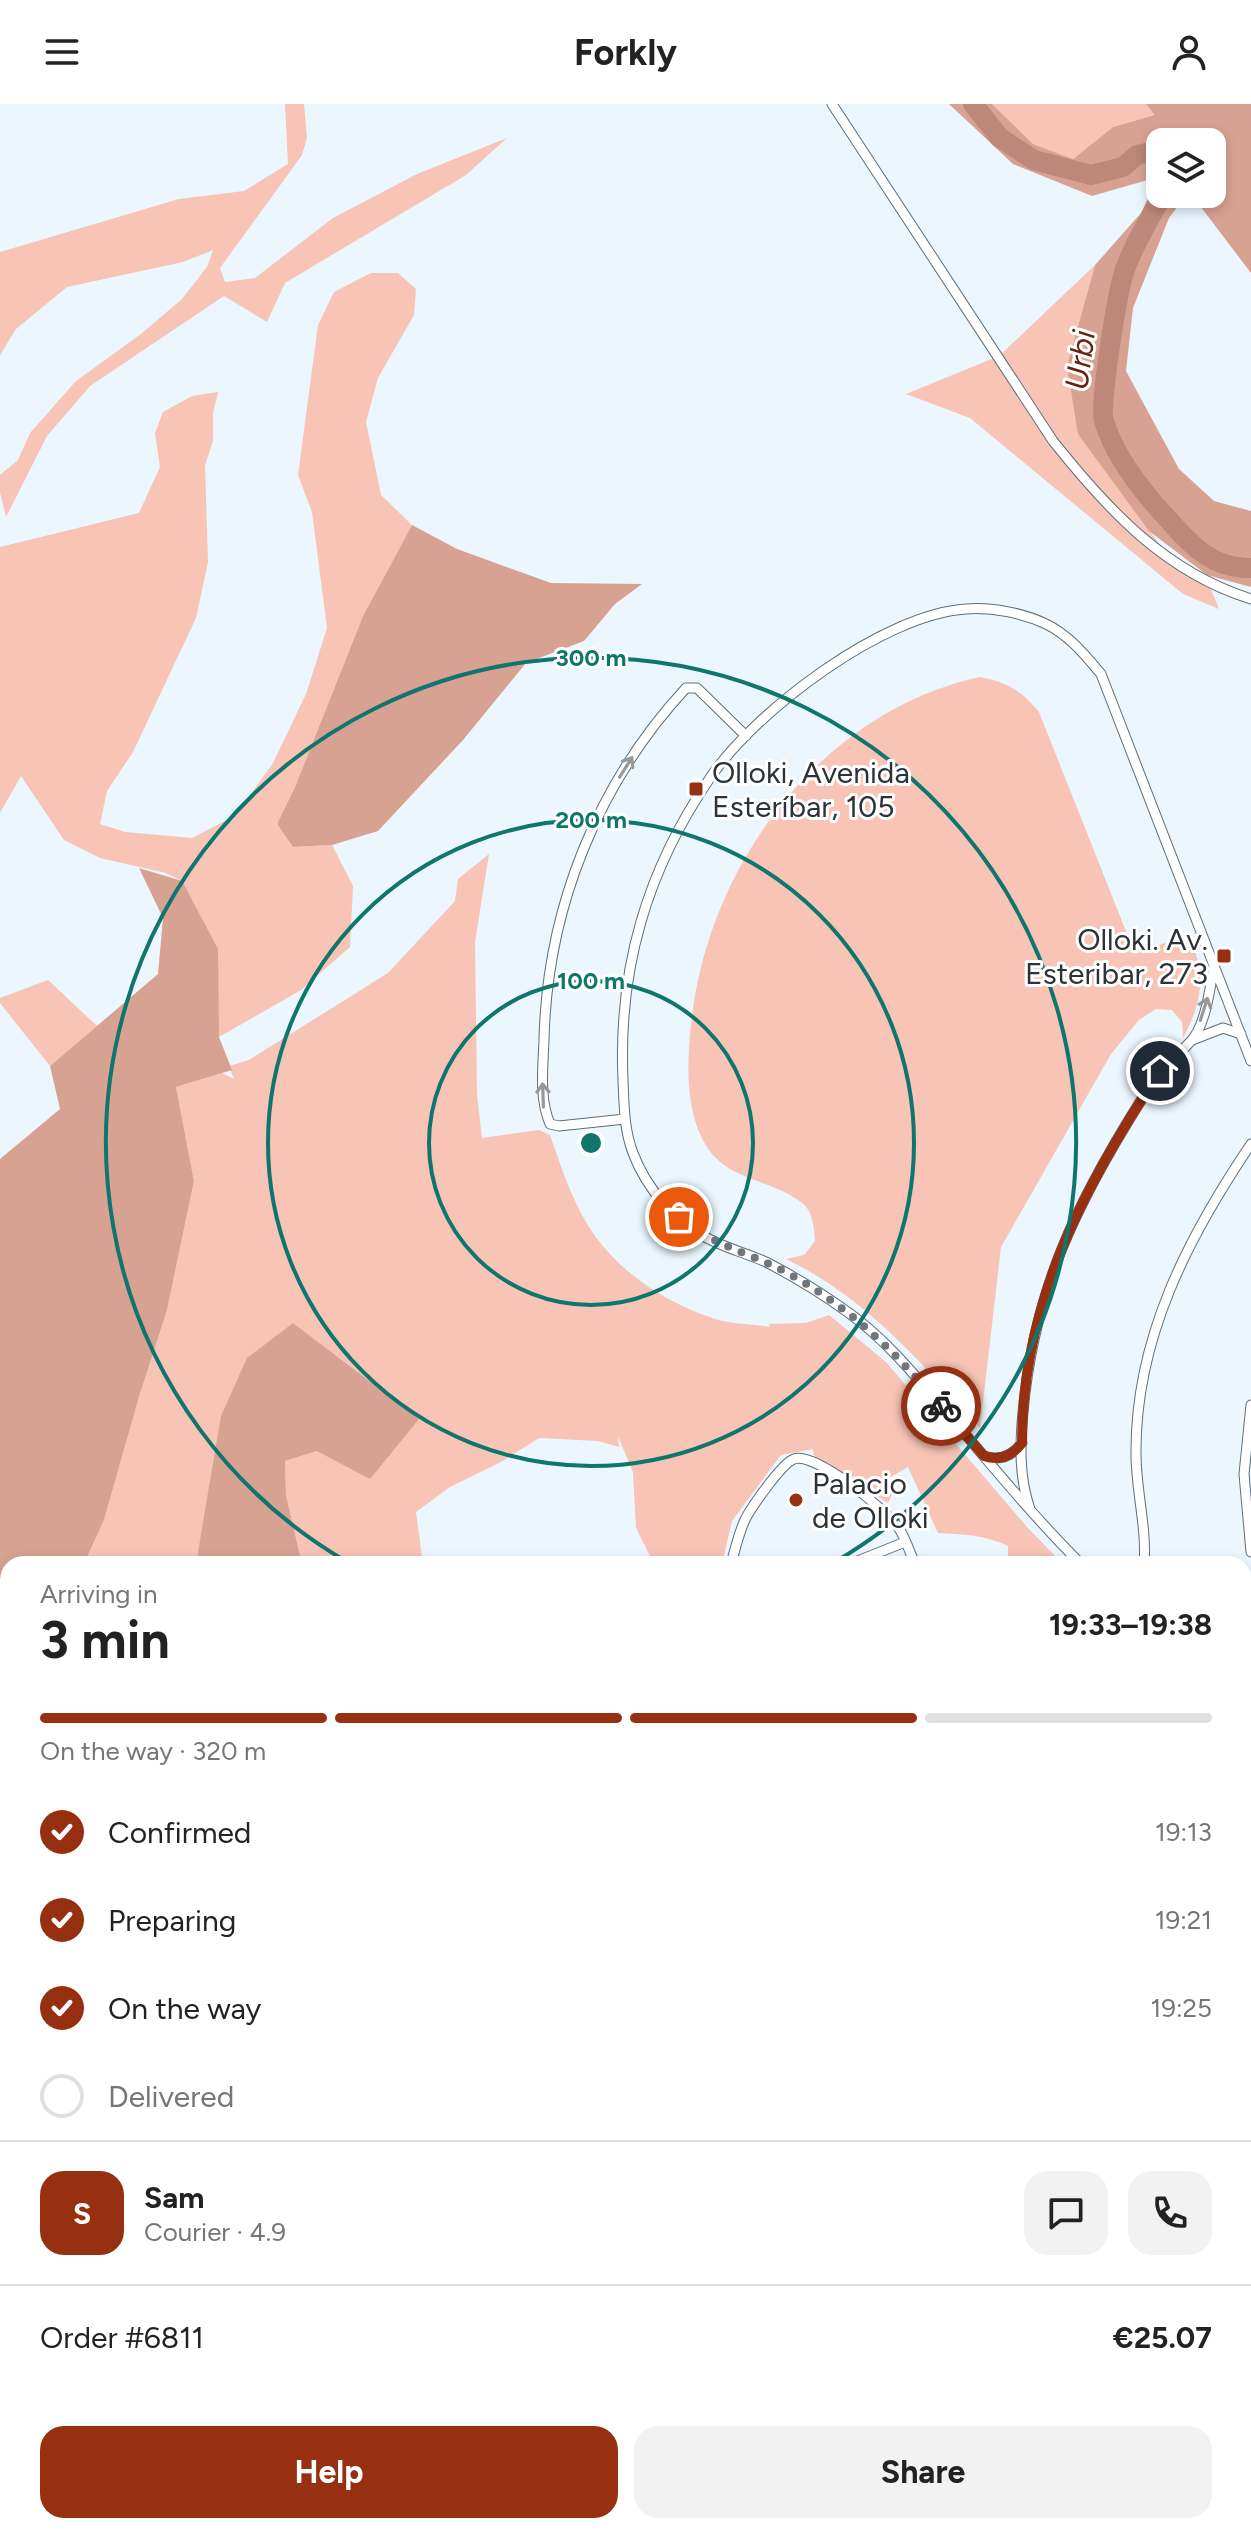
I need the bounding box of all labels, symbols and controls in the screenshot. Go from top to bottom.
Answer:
icon: menu [40,30,84,74]
icon: person [1167,30,1211,74]
text: Forkly [574,31,677,74]
map controls [1146,128,1226,208]
button: layers [1146,128,1226,208]
water label: Urbi [1057,327,1103,392]
text: 300 m [555,643,627,672]
place label: Olloki, Avenida Esteríbar, 105 [712,754,910,825]
one-way arrow [617,756,634,778]
marker: Olloki, Avenida Esteríbar, 105 [687,780,705,798]
text: 200 m [555,805,627,834]
place label: Olloki. Av. Esteribar, 273 [1025,921,1208,992]
marker: Olloki. Av. Esteribar, 273 [1215,947,1233,965]
text: 100 m [557,966,625,995]
one-way arrow [1198,997,1213,1022]
pin [1126,1037,1194,1105]
icon: home [1138,1049,1182,1093]
one-way arrow [536,1082,551,1109]
centre of rings [577,1129,605,1157]
pin [645,1183,713,1251]
icon: bag [657,1195,701,1239]
courier [901,1366,981,1446]
icon: bike [919,1384,963,1428]
place label: Palacio de Olloki [812,1465,929,1536]
marker: Palacio de Olloki [787,1491,805,1509]
text: Arriving in [40,1578,158,1610]
text: 19:33–19:38 [1049,1606,1212,1643]
text: 3 min [40,1609,170,1671]
text: On the way · 320 m [40,1735,266,1767]
icon: check [40,1810,84,1854]
text: Confirmed [108,1814,251,1851]
text: 19:13 [1155,1816,1212,1848]
icon: check [40,1898,84,1942]
text: Preparing [108,1902,236,1939]
text: 19:21 [1155,1904,1212,1936]
icon: check [40,1986,84,2030]
text: On the way [108,1990,261,2027]
text: 19:25 [1150,1992,1212,2024]
text: Delivered [108,2078,234,2115]
button: chat [1024,2171,1108,2255]
button: phone [1128,2171,1212,2255]
text: Sam [144,2179,204,2216]
text: S [73,2195,91,2232]
text: Courier · 4.9 [144,2216,286,2248]
text: Order #6811 [40,2319,204,2356]
text: €25.07 [1113,2319,1212,2356]
button: Help [40,2426,618,2518]
button: Share [634,2426,1212,2518]

